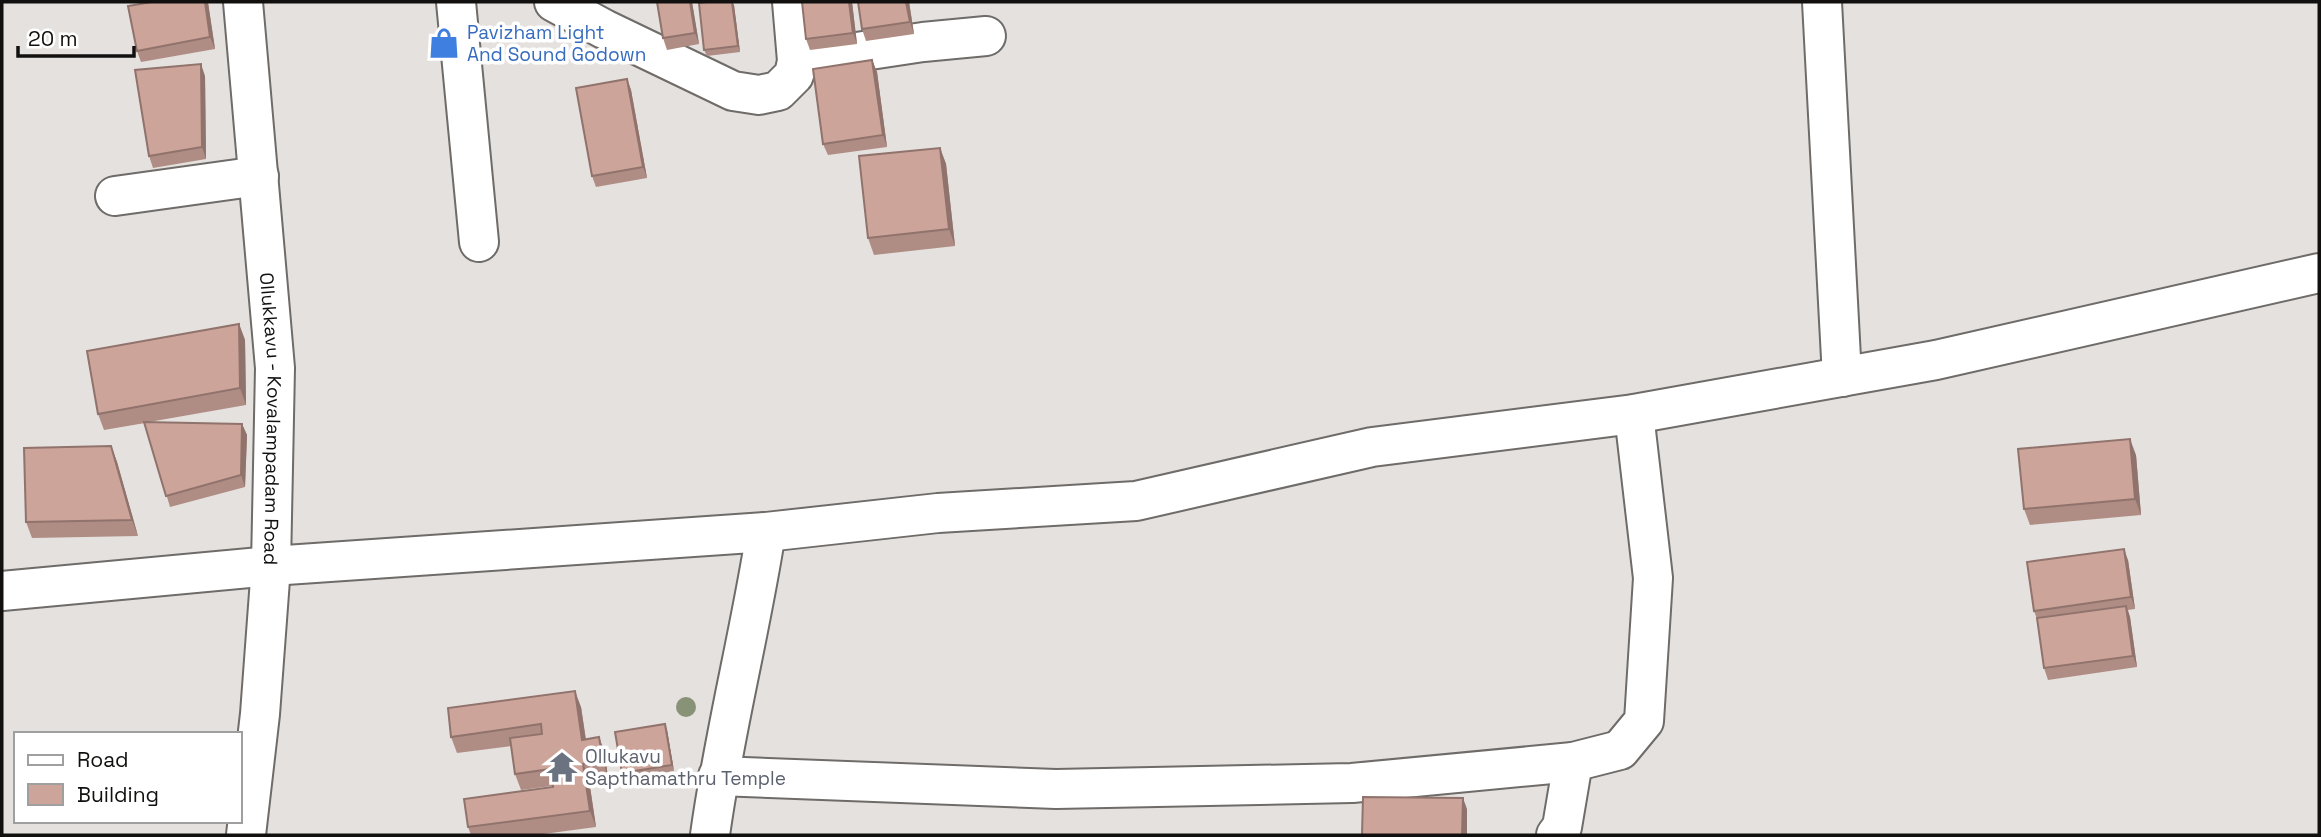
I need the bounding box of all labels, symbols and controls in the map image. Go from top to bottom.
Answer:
scale bar [18,14,133,58]
place label: Pavizham Light And Sound Godown [467,20,646,67]
text: 20 m [28,25,78,52]
shop icon: Pavizham Light And Sound Godown [427,26,461,60]
street label: Ollukkavu - Kovalampadam Road [254,271,287,565]
legend [14,732,242,823]
place label: Ollukavu Sapthamathru Temple [585,744,786,791]
text: Road [77,746,129,773]
temple icon: Ollukavu Sapthamathru Temple [545,750,579,784]
text: Building [77,781,159,808]

